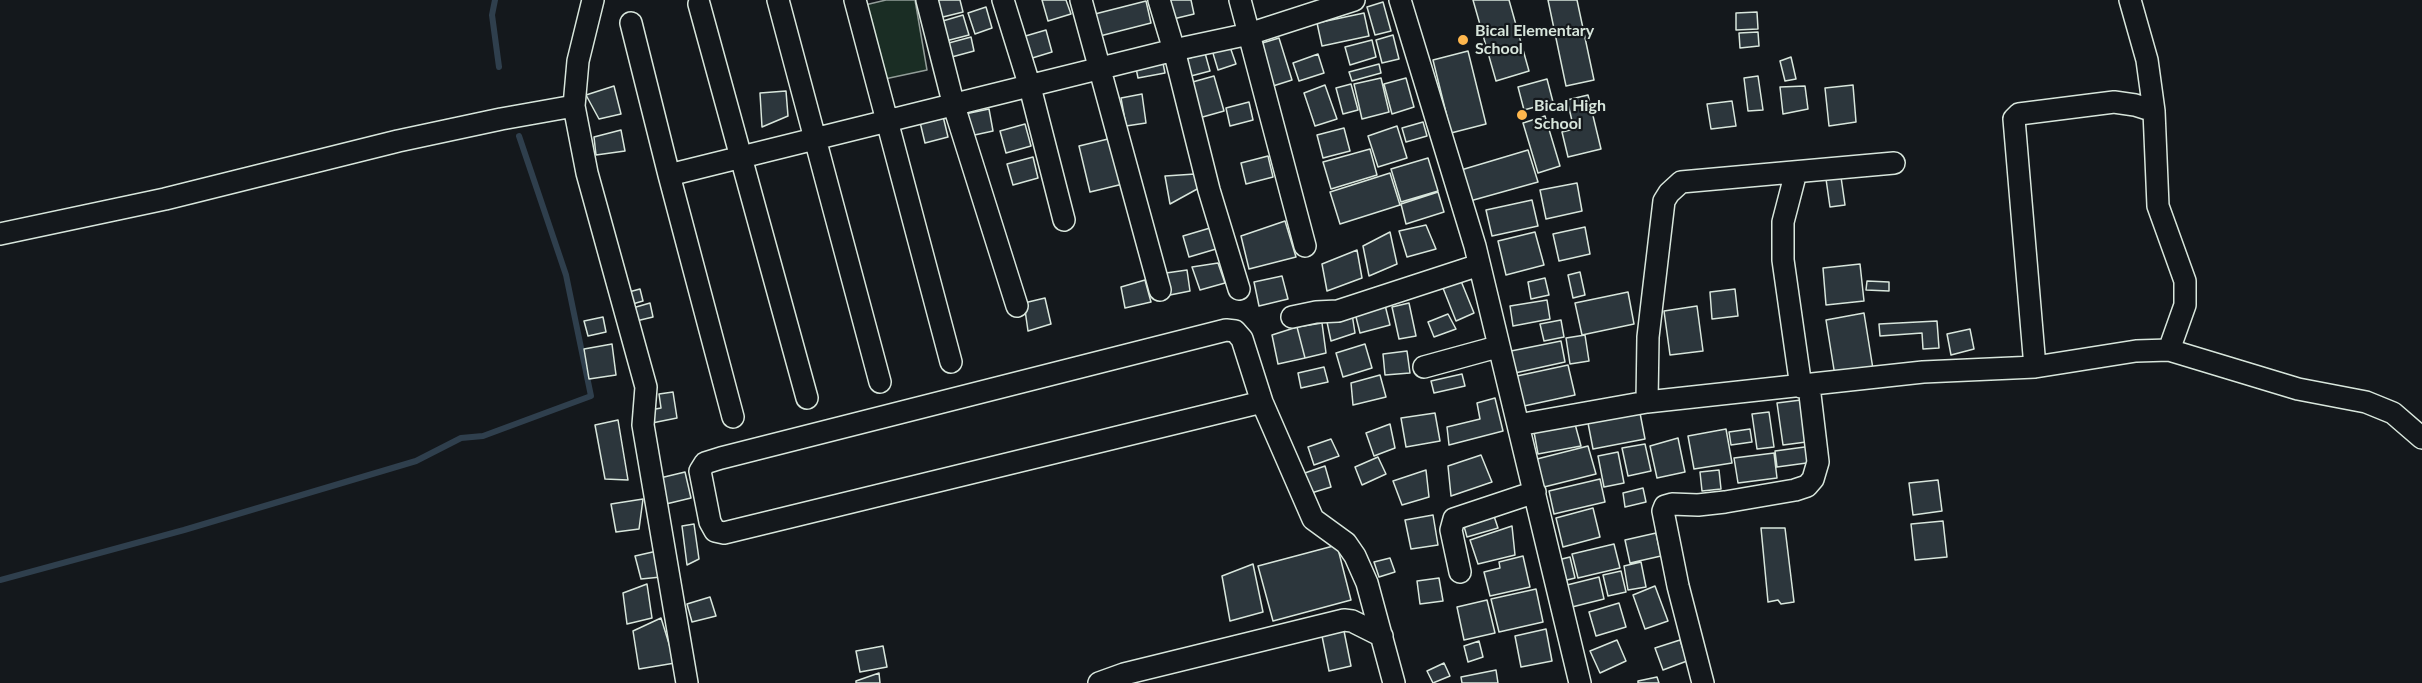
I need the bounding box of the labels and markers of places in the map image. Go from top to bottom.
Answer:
place label: Bical Elementary School [1475,21,1594,59]
marker: Bical Elementary School [1456,33,1470,47]
place label: Bical High School [1534,96,1606,134]
marker: Bical High School [1515,108,1529,122]

